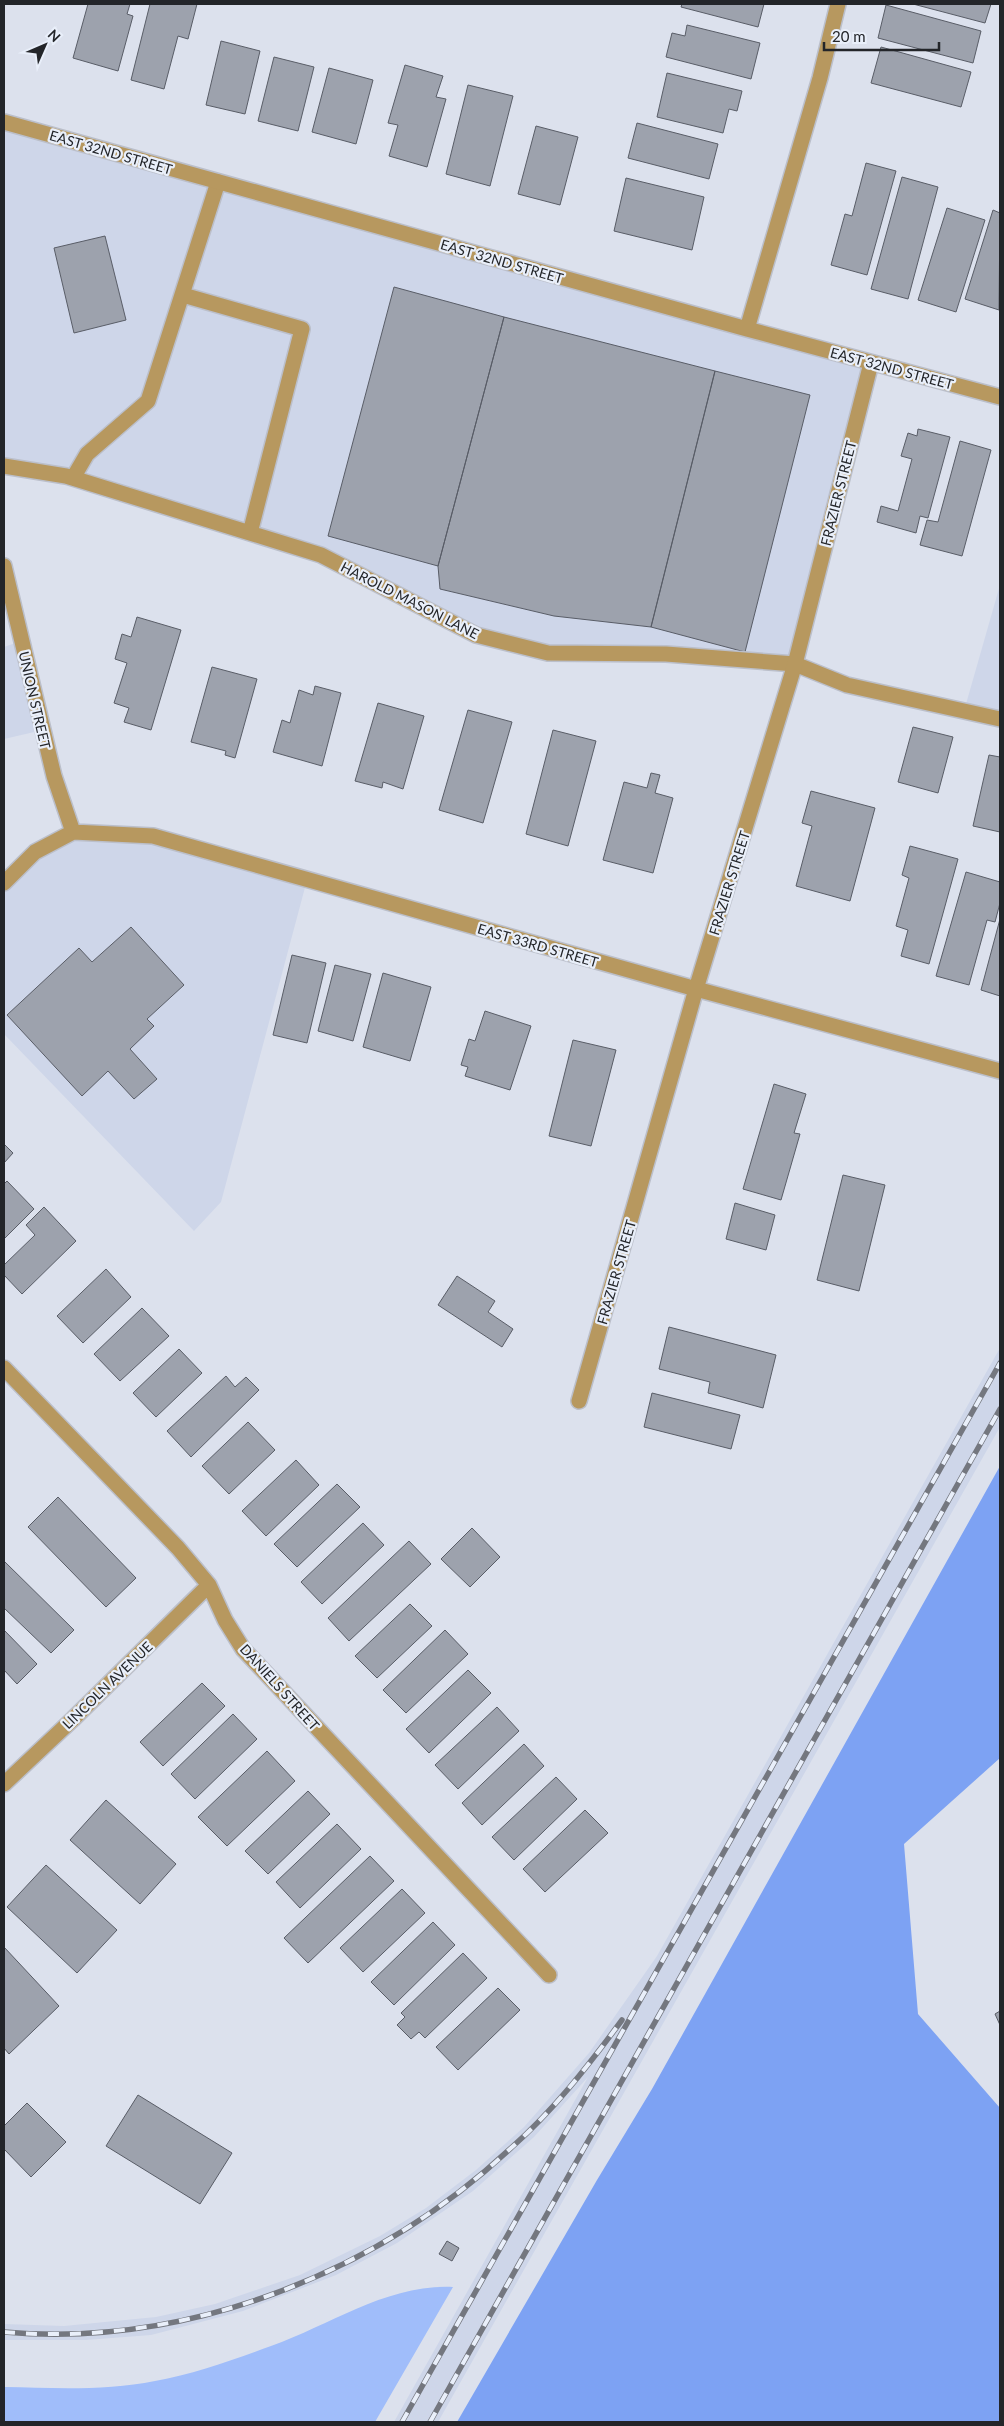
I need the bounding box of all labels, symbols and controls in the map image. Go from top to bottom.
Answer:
north arrow [20,20,70,70]
scale bar [824,20,939,52]
text: N [45,26,64,45]
text: 20 m [832,27,866,45]
street label: EAST 32ND STREET [48,126,175,178]
street label: EAST 32ND STREET [439,235,566,287]
street label: EAST 32ND STREET [829,343,956,393]
street label: FRAZIER STREET [817,438,859,547]
street label: HAROLD MASON LANE [338,558,482,642]
street label: UNION STREET [16,650,55,751]
street label: FRAZIER STREET [705,828,753,937]
street label: EAST 33RD STREET [476,920,601,971]
street label: FRAZIER STREET [593,1217,639,1326]
street label: LINCOLN AVENUE [58,1638,156,1732]
street label: DANIELS STREET [237,1640,324,1734]

